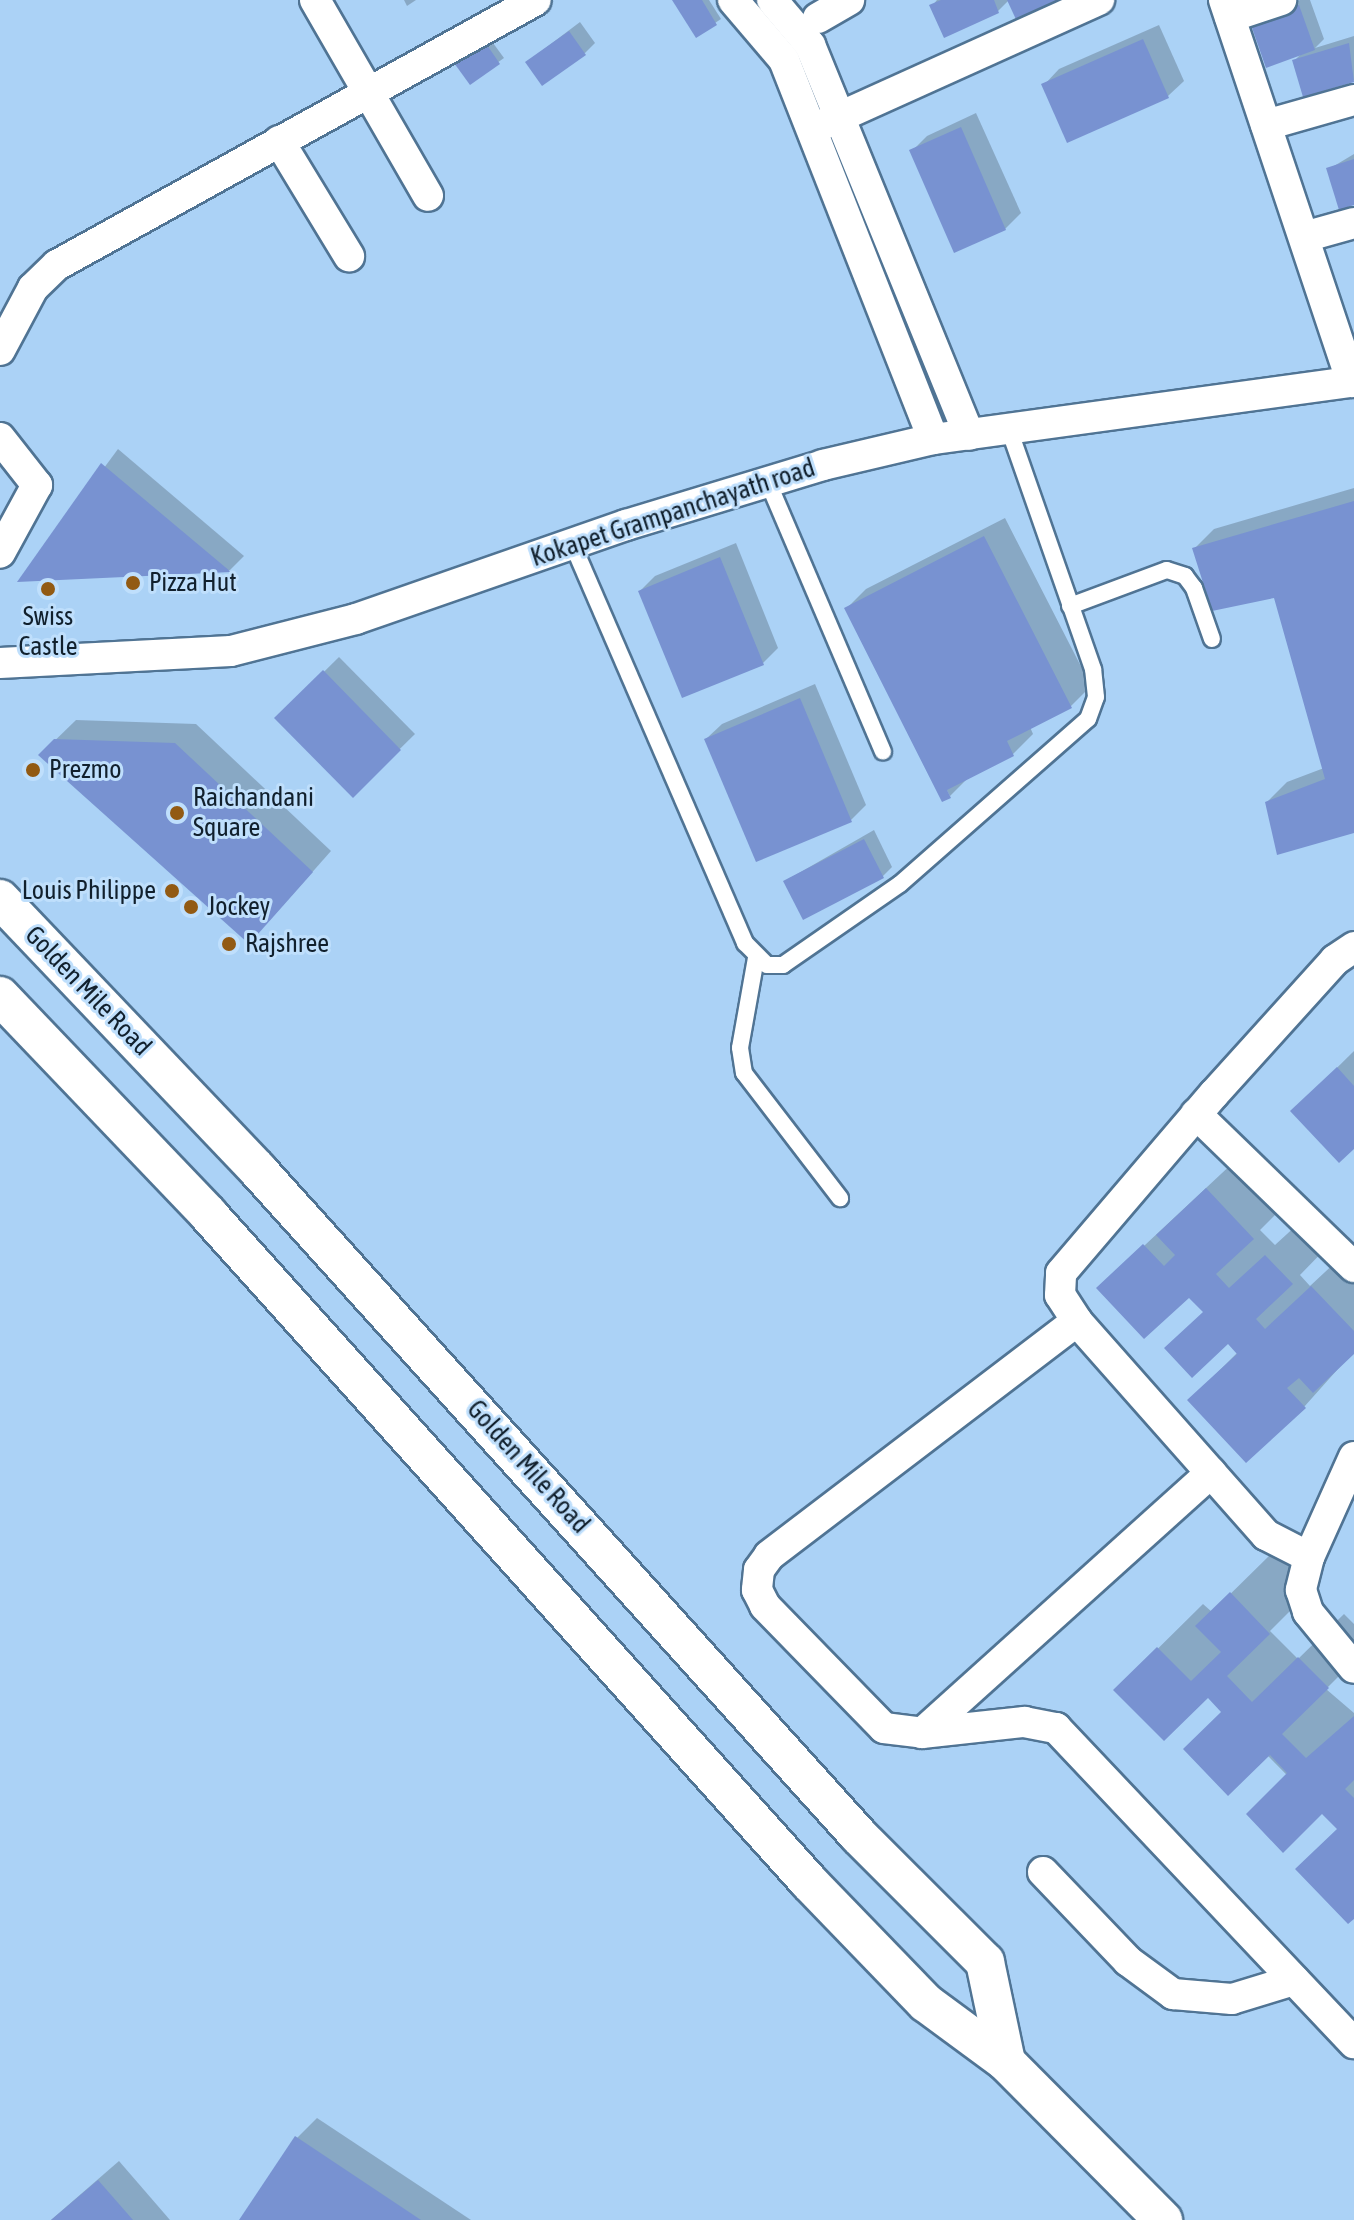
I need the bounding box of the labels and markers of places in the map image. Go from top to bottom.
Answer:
place label: Pizza Hut [149,567,237,599]
marker: Pizza Hut [124,574,142,592]
marker: Swiss Castle [39,580,57,598]
place label: Swiss Castle [19,601,77,662]
place label: Prezmo [49,754,122,786]
marker: Prezmo [24,761,42,779]
place label: Raichandani Square [193,782,314,844]
marker: Raichandani Square [168,804,186,822]
place label: Louis Philippe [22,875,156,907]
marker: Louis Philippe [163,882,181,900]
place label: Jockey [207,891,270,923]
marker: Jockey [182,898,200,916]
place label: Rajshree [245,928,329,960]
marker: Rajshree [220,935,238,953]

